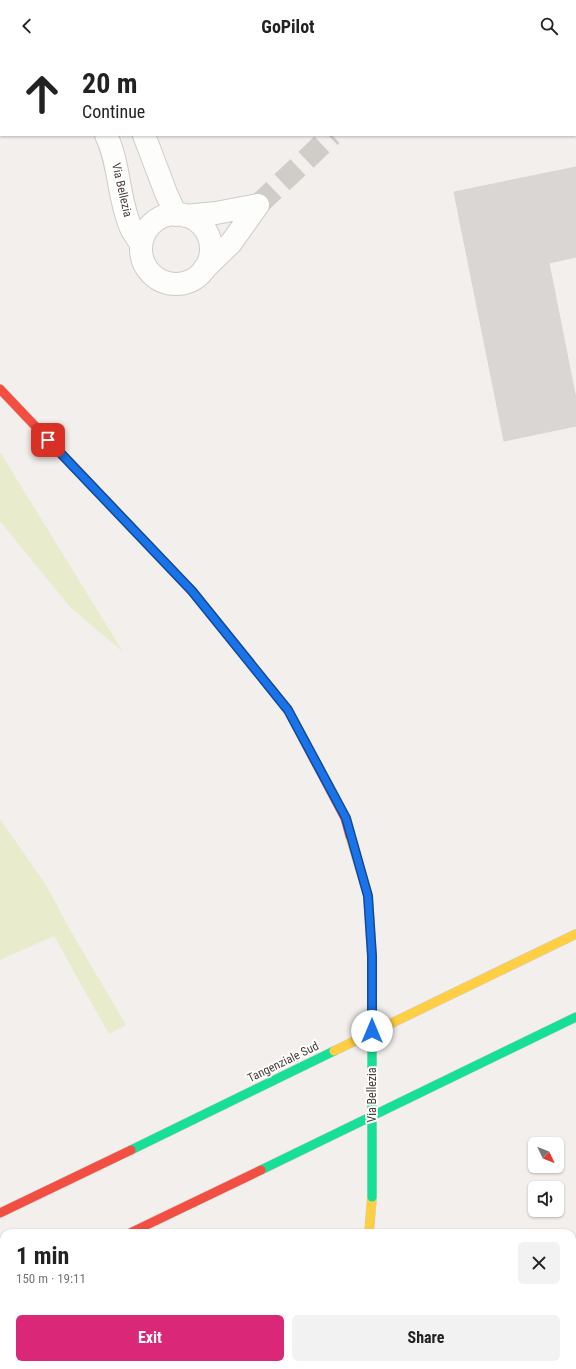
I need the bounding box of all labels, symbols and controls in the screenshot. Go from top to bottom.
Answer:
icon: back [16,15,38,37]
icon: search [538,15,560,37]
text: GoPilot [261,16,315,37]
text: 20 m [82,67,138,100]
icon: ahead [16,68,68,120]
text: Continue [82,101,145,122]
street label: Via Bellezia [109,162,135,219]
pin [31,423,65,457]
icon: arrive [37,429,59,451]
position arrow [351,1010,393,1052]
street label: Tangenziale Sud [245,1039,321,1085]
street label: Via Bellezia [365,1067,379,1123]
north arrow [528,1137,564,1173]
map controls [528,1137,564,1217]
button: sound [528,1181,564,1217]
text: 1 min [16,1242,69,1270]
button: close [518,1242,560,1284]
text: 150 m · 19:11 [16,1271,86,1286]
button: Exit [16,1315,284,1361]
button: Share [292,1315,560,1361]

